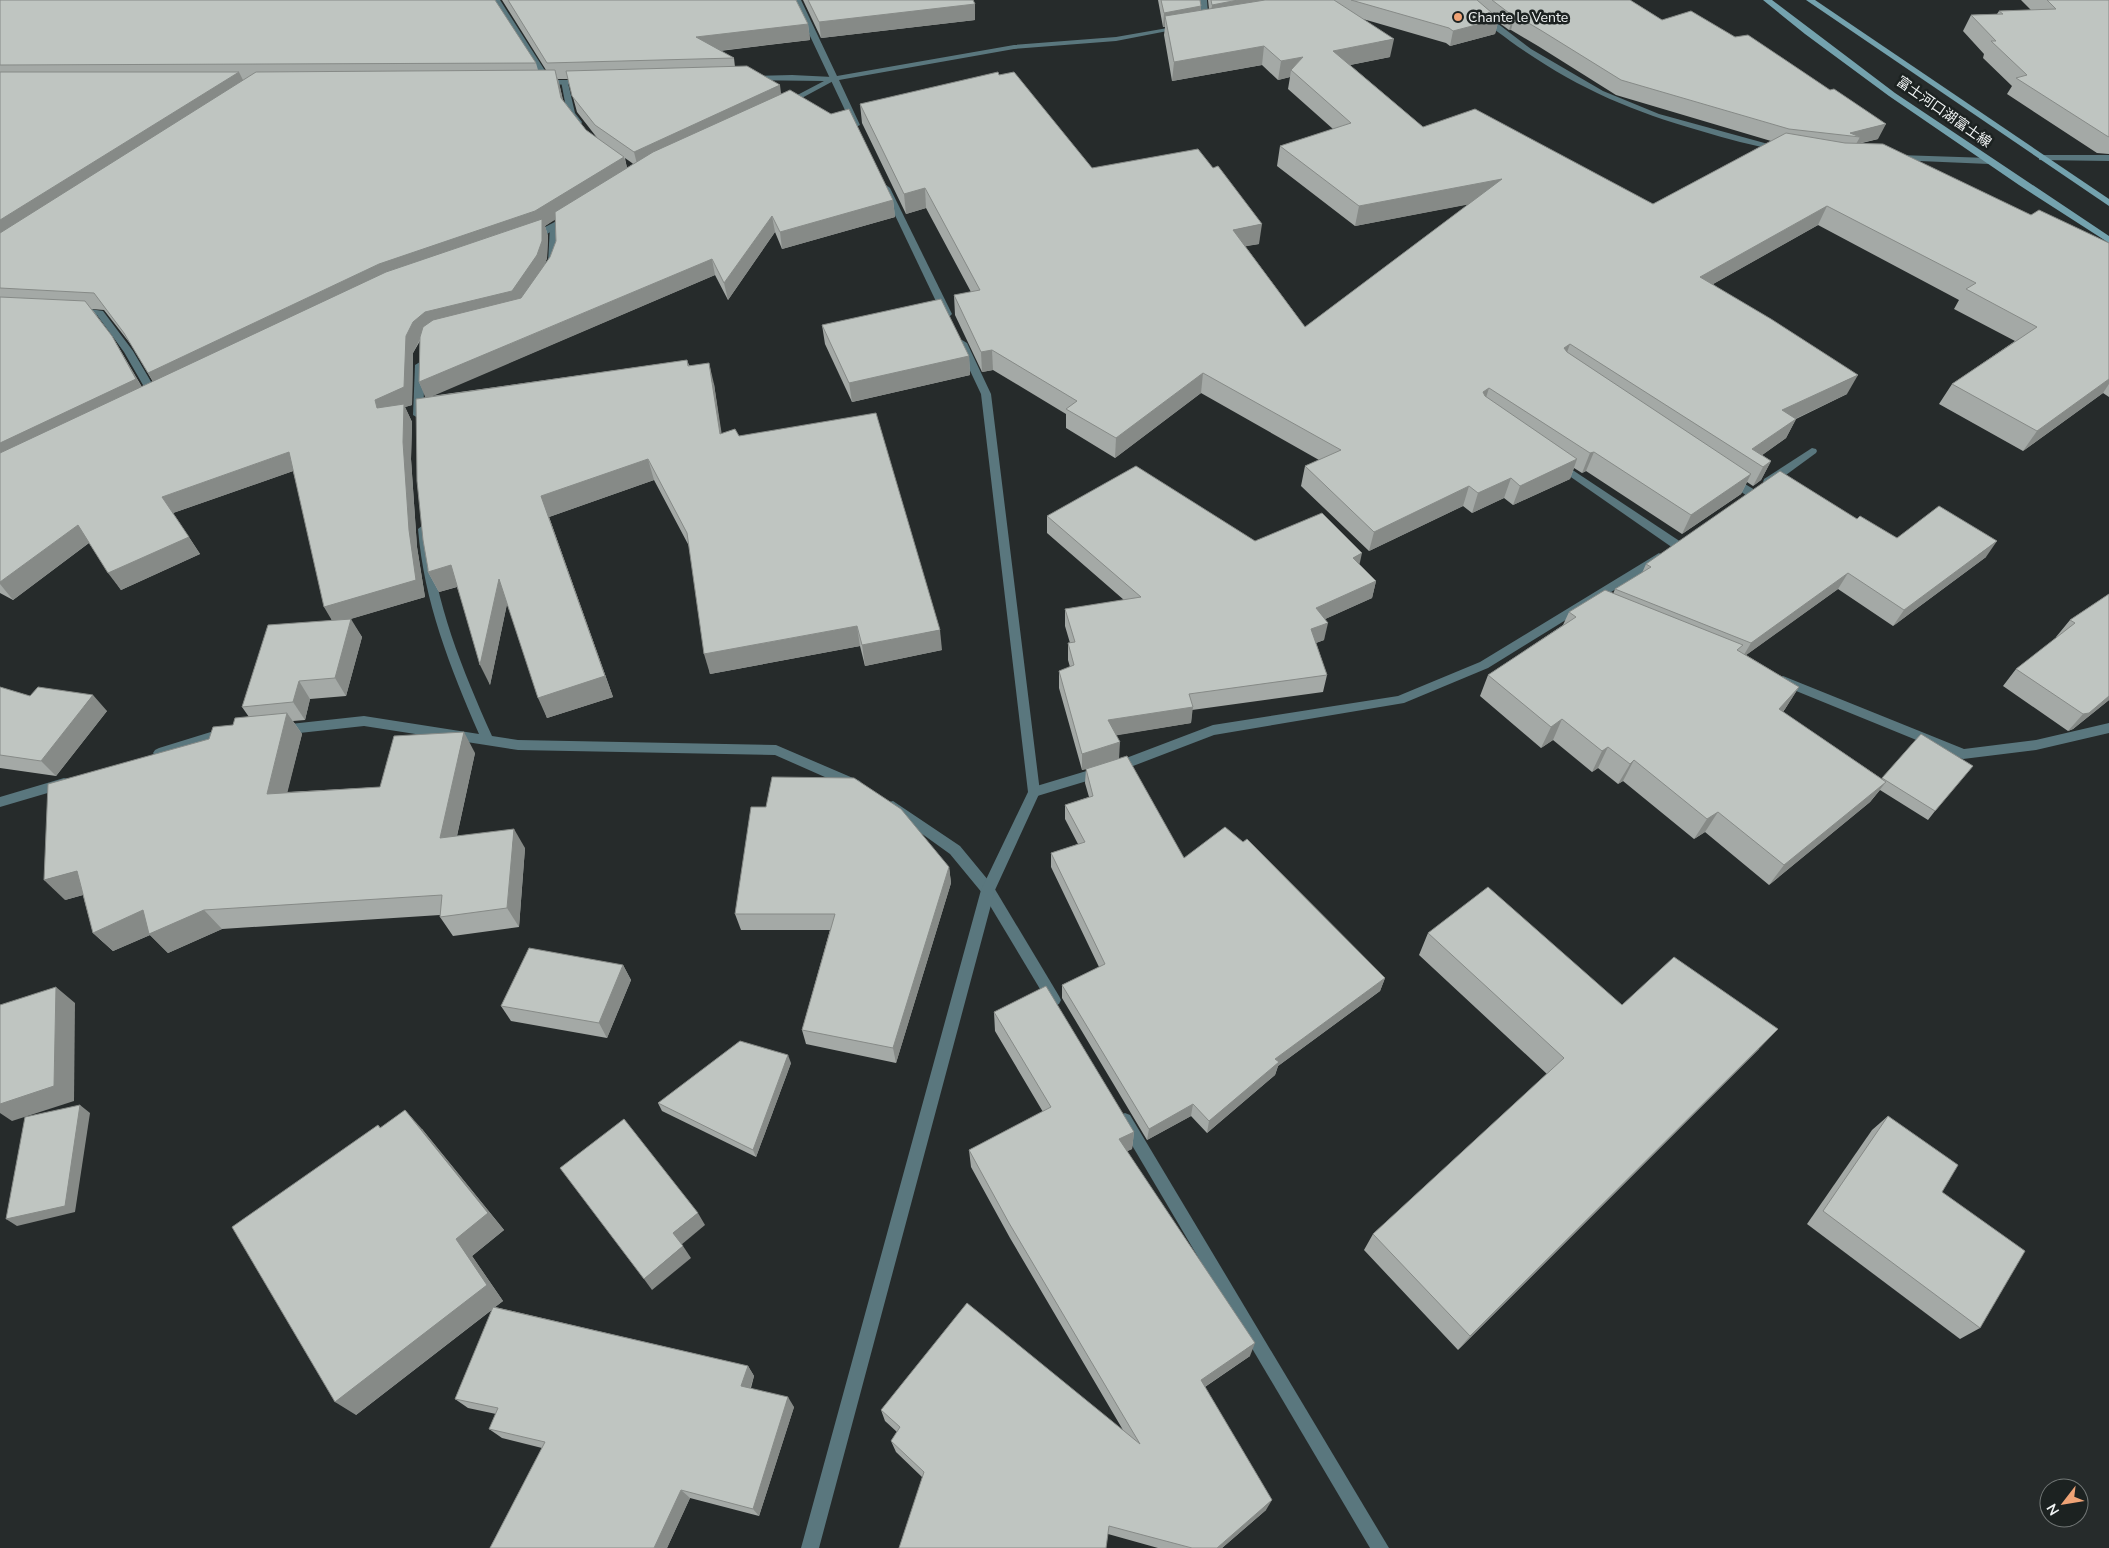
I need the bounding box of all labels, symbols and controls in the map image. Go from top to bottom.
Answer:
place label: Chante le Vente [1468,8,1568,27]
marker: Chante le Vente [1452,11,1464,23]
street label: 富士河口湖富士線 [1893,72,1995,152]
north arrow [2039,1478,2089,1528]
text: N [2042,1500,2064,1519]

